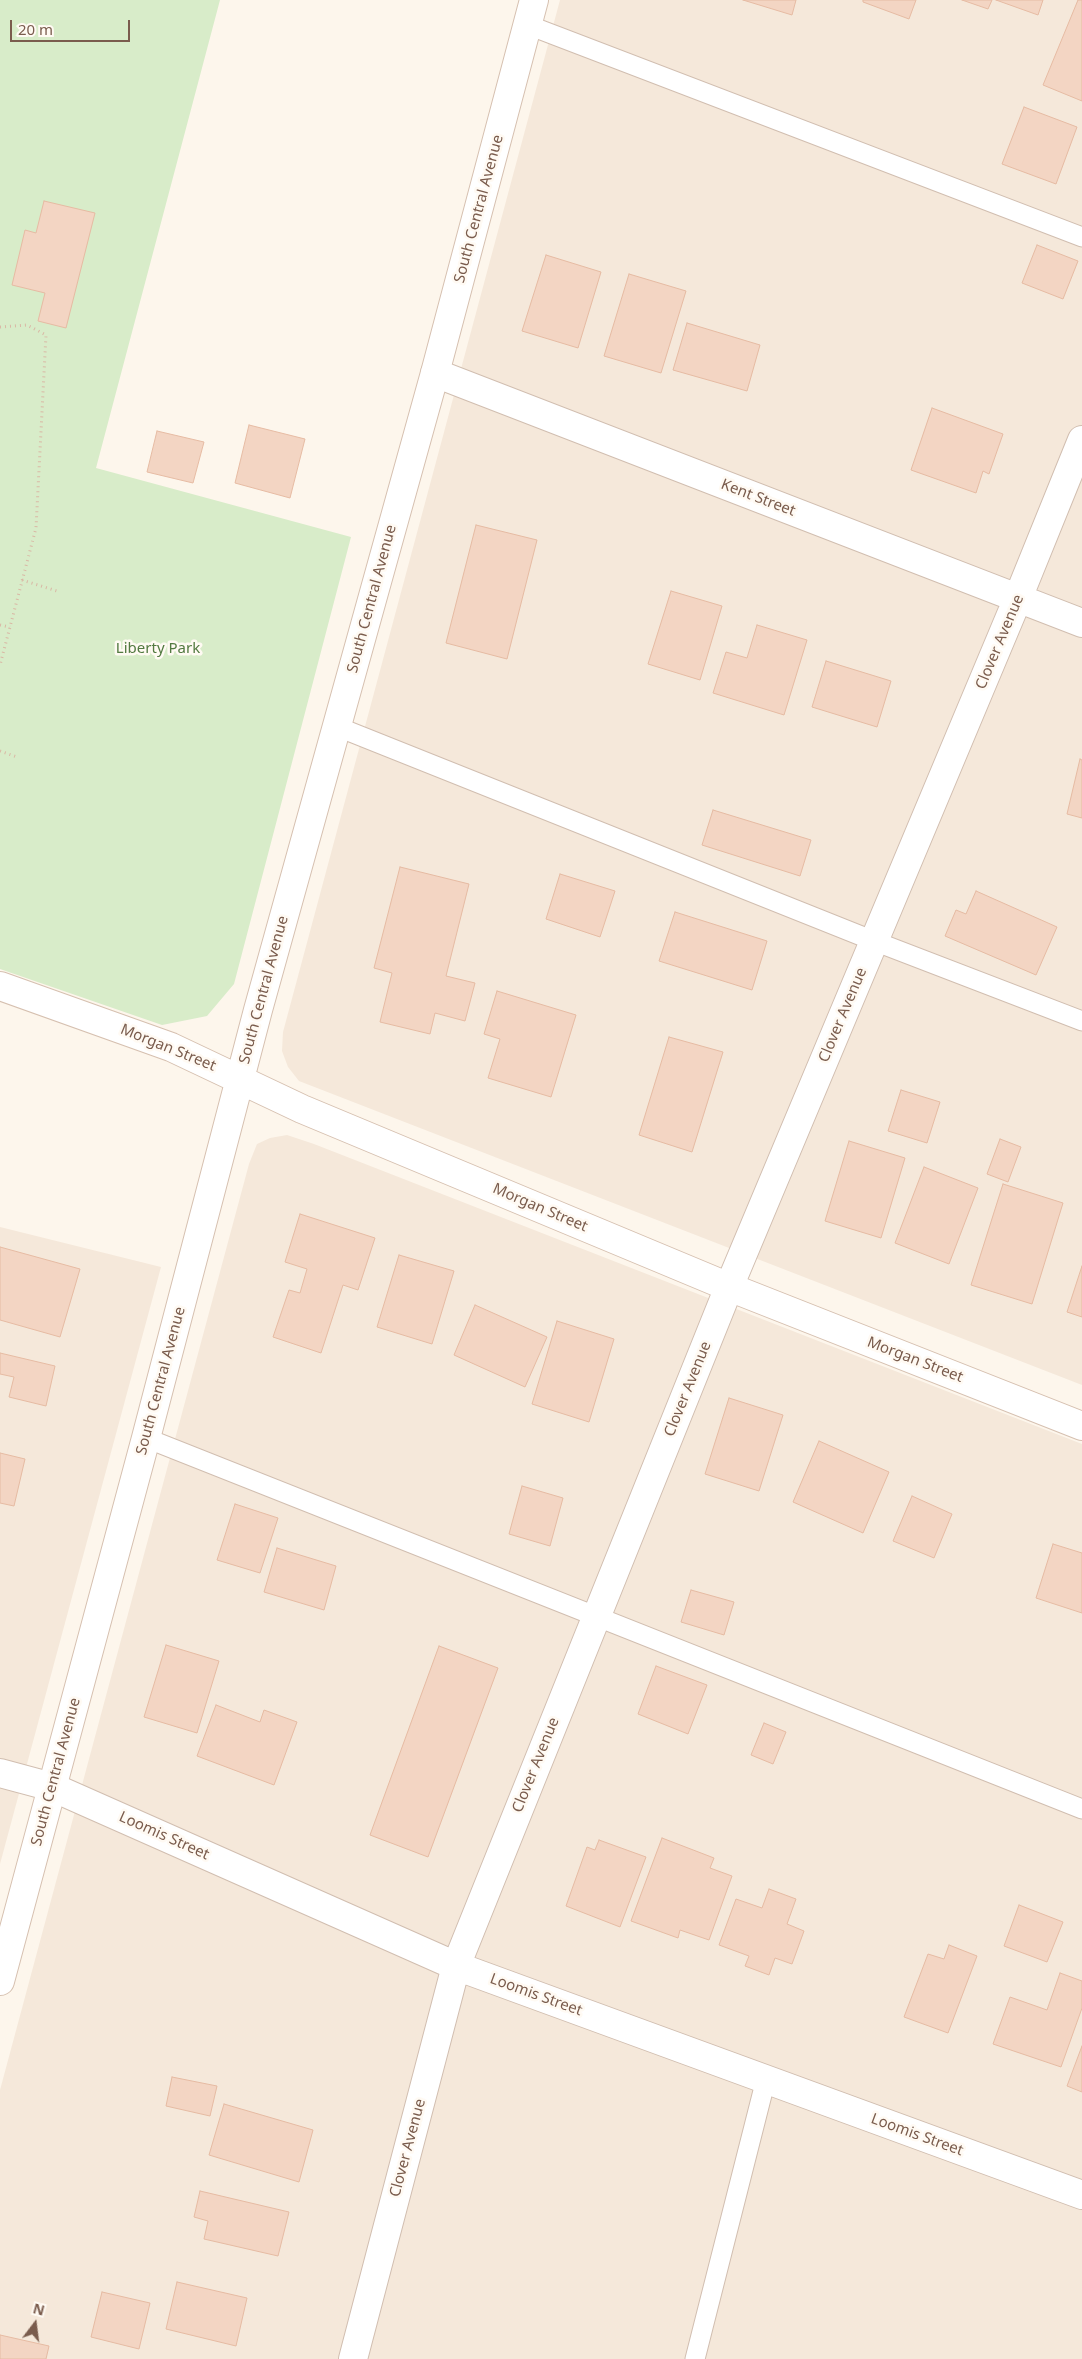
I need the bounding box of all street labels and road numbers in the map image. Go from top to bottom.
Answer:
street label: South Central Avenue [451,133,507,285]
street label: Kent Street [718,476,798,520]
street label: South Central Avenue [344,523,400,675]
street label: Clover Avenue [972,592,1028,692]
street label: South Central Avenue [236,914,292,1066]
street label: Clover Avenue [815,965,871,1065]
street label: Morgan Street [118,1021,218,1075]
street label: Morgan Street [490,1180,590,1236]
street label: South Central Avenue [133,1305,189,1457]
street label: Morgan Street [864,1333,966,1387]
street label: Clover Avenue [661,1339,715,1439]
street label: South Central Avenue [28,1696,84,1848]
street label: Clover Avenue [509,1715,563,1815]
street label: Loomis Street [116,1808,212,1864]
street label: Loomis Street [487,1970,585,2020]
street label: Clover Avenue [386,2097,430,2199]
street label: Loomis Street [868,2110,966,2160]

